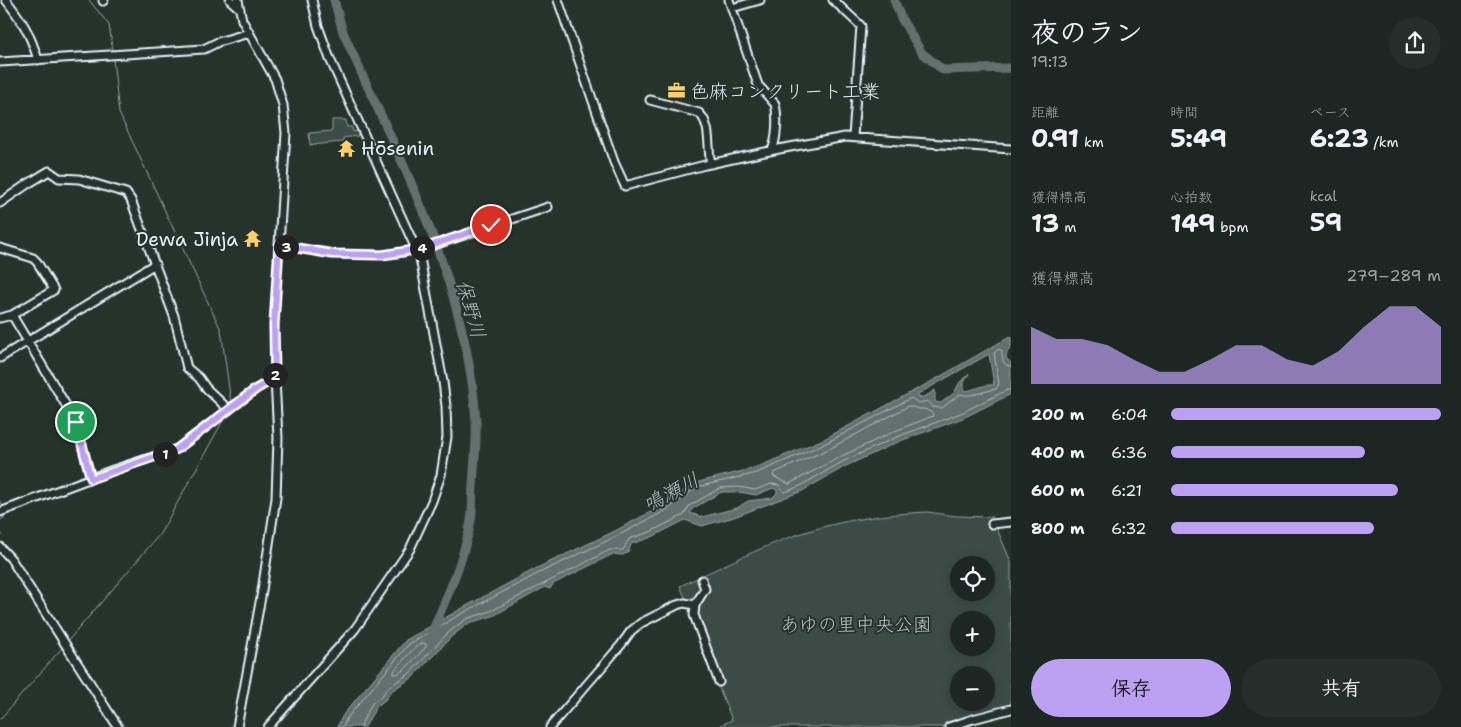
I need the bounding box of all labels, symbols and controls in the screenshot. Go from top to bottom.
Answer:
text: 夜のラン [1031,13,1143,51]
button: share [1389,17,1441,69]
text: 19:13 [1031,51,1068,72]
place label: 色麻コンクリート工業 [690,79,880,104]
office icon: 色麻コンクリート工業 [666,81,686,101]
text: 距離 [1031,103,1059,121]
text: 時間 [1170,103,1198,121]
text: ペース [1310,103,1351,121]
text: 0.91 [1031,121,1079,155]
text: 5:49 [1170,121,1227,155]
text: 6:23 [1310,121,1369,155]
text: km [1079,133,1104,151]
text: /km [1369,133,1399,151]
place label: Hōsenin [361,136,434,161]
temple icon: Hōsenin [337,138,357,158]
text: kcal [1310,187,1337,205]
text: 獲得標高 [1031,188,1087,206]
text: 心拍数 [1170,188,1212,206]
pin [470,204,512,246]
text: 59 [1310,205,1342,239]
text: 13 [1031,206,1059,240]
text: 149 [1170,206,1216,240]
icon: check [477,211,505,239]
text: m [1059,218,1076,236]
text: bpm [1216,218,1248,236]
place label: Dewa Jinja [136,227,238,252]
temple icon: Dewa Jinja [242,229,262,249]
pin: 3 [274,234,298,260]
pin: 4 [410,236,434,260]
text: 3 [282,238,291,256]
text: 4 [418,239,427,257]
text: 279–289 m [1346,265,1441,286]
text: 獲得標高 [1031,268,1095,289]
water label: 保野川 [450,277,492,341]
pin: 2 [262,362,288,388]
text: 2 [271,366,280,384]
pin [55,401,97,443]
text: 200 m [1031,404,1084,425]
text: 6:04 [1111,404,1147,425]
icon: arrive [62,408,90,436]
pin: 1 [152,442,178,466]
text: 400 m [1031,442,1085,463]
text: 6:36 [1111,442,1147,463]
text: 1 [162,445,169,463]
water label: 鳴瀬川 [638,466,704,518]
text: 600 m [1031,480,1085,501]
text: 6:21 [1111,480,1142,501]
text: 800 m [1031,518,1085,539]
text: 6:32 [1111,518,1147,539]
map controls [950,556,995,711]
button: locate [950,556,995,601]
button: + [950,611,995,656]
park label: あゆの里中央公園 [780,612,932,637]
button: 保存 [1031,659,1231,717]
button: 共有 [1241,659,1441,717]
button: − [950,666,995,711]

